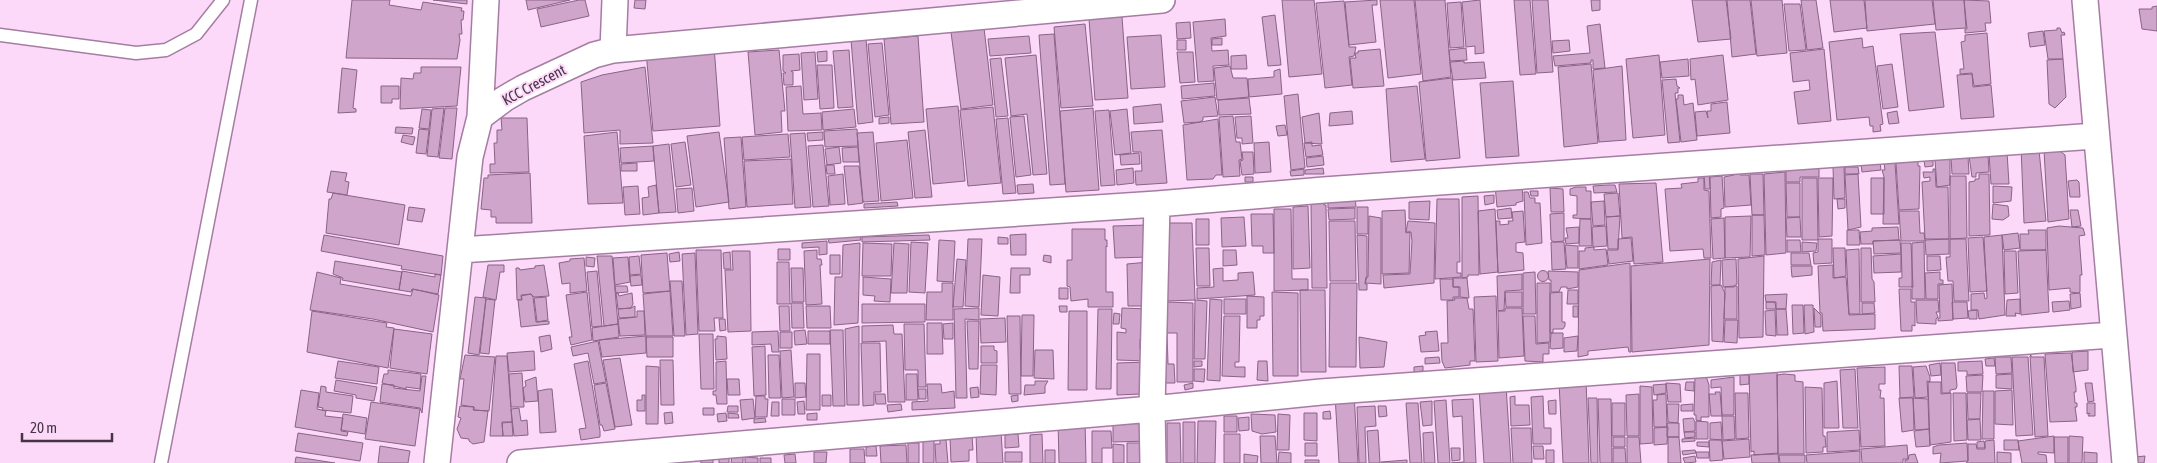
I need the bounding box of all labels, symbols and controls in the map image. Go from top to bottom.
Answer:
street label: KCC Crescent [499,61,568,108]
scale bar [22,410,112,442]
text: 20 m [30,419,57,436]

